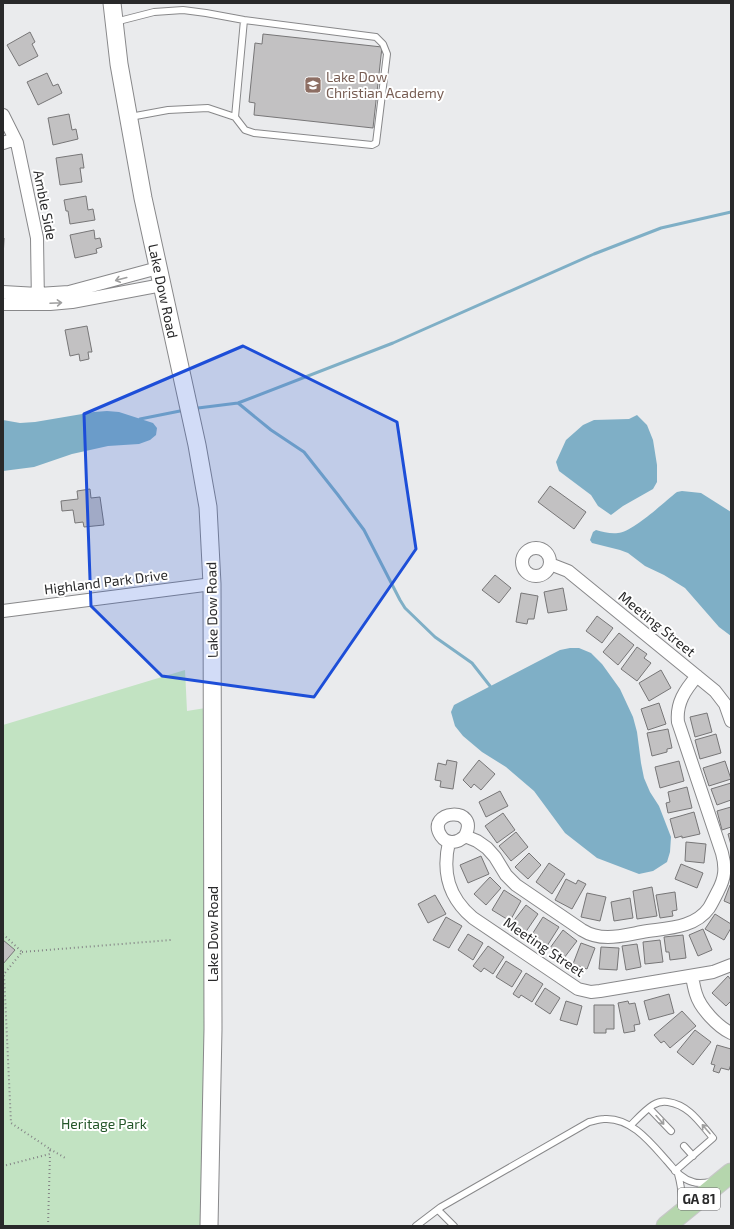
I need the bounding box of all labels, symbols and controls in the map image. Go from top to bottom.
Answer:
place label: Lake Dow Christian Academy [326,68,445,101]
school or university icon: Lake Dow Christian Academy [303,75,323,95]
street label: Amble Side [30,169,61,241]
street label: Lake Dow Road [145,242,182,340]
one-way arrow [114,276,127,283]
one-way arrow [49,300,62,307]
street label: Lake Dow Road [202,562,221,658]
street label: Highland Park Drive [43,565,169,598]
street label: Meeting Street [615,587,699,660]
street label: Lake Dow Road [204,886,221,982]
street label: Meeting Street [501,913,588,980]
one-way arrow [656,1114,665,1125]
park label: Heritage Park [61,1115,147,1132]
one-way arrow [701,1124,710,1134]
road number: GA 81 [678,1188,720,1210]

